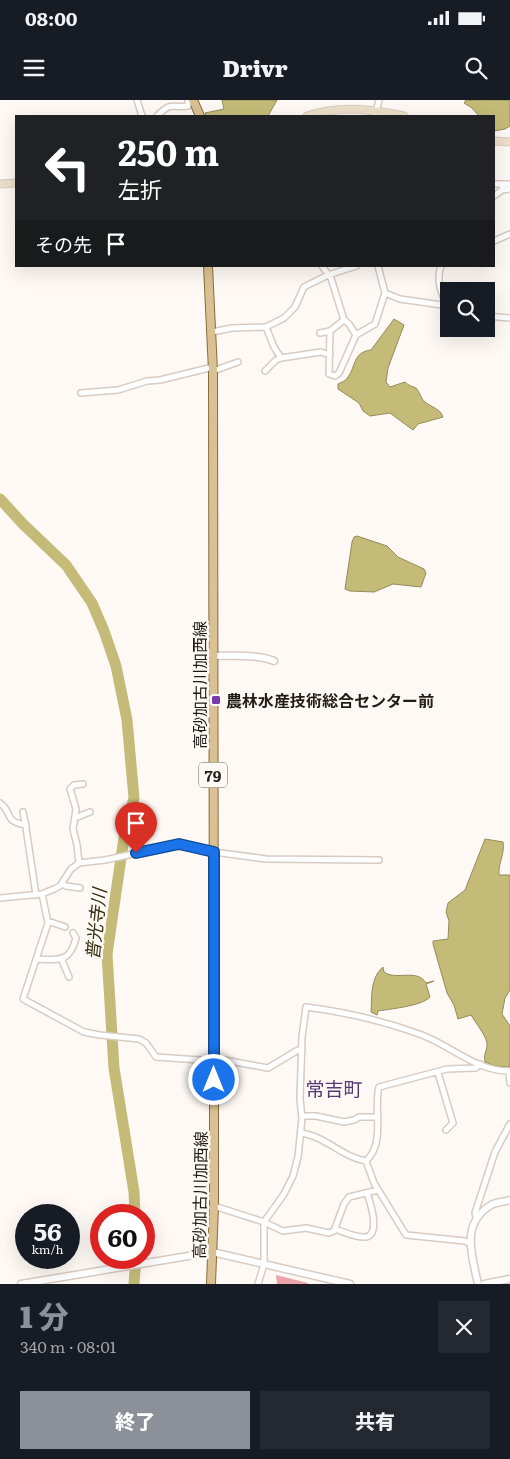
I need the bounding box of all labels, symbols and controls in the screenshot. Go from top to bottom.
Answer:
text: 08:00 [25,4,78,32]
text: Drivr [223,51,287,84]
icon: menu [20,54,48,82]
icon: search [462,54,490,82]
text: 250 m [118,125,219,177]
icon: left [35,135,100,200]
text: 左折 [118,172,162,205]
text: その先 [35,230,92,258]
icon: arrive [102,230,130,258]
map controls [440,282,495,337]
button: search [440,282,495,337]
street label: 高砂加古川加西線 [187,621,211,749]
place label: 農林水産技術総合センター前 [226,688,434,712]
marker: 農林水産技術総合センター前 [210,694,222,706]
road number: 79 [199,762,227,788]
pin [115,802,157,853]
icon: arrive [122,809,150,837]
water label: 普光寺川 [78,885,112,961]
position arrow [187,1053,239,1105]
district label: 常吉町 [305,1074,363,1102]
street label: 高砂加古川加西線 [186,1131,212,1259]
speed limit sign: 60 [90,1204,155,1269]
text: 56 [33,1212,62,1249]
text: km/h [32,1240,63,1258]
text: 1 分 [20,1293,69,1337]
button: close [438,1301,490,1353]
text: 340 m · 08:01 [20,1334,116,1358]
button: 終了 [20,1391,250,1449]
button: 共有 [260,1391,490,1449]

